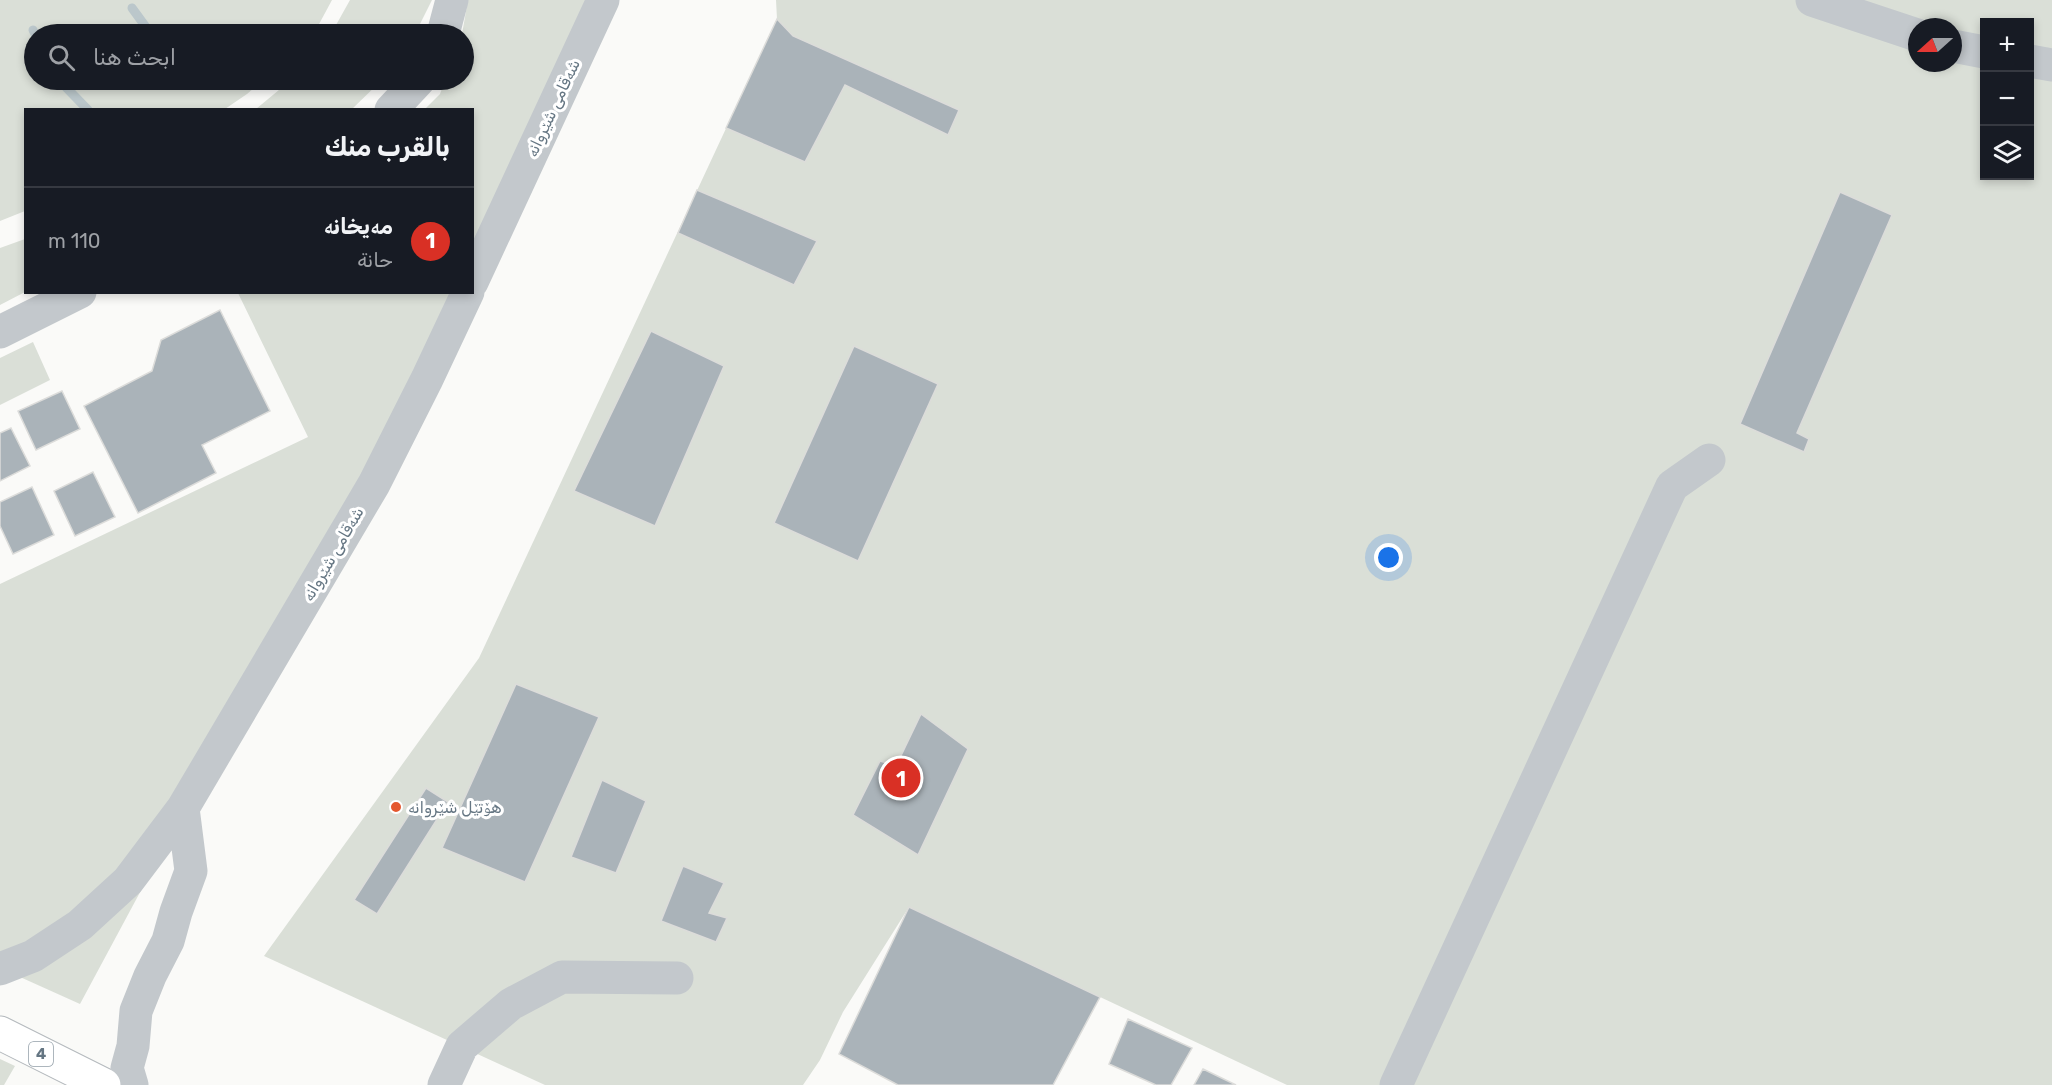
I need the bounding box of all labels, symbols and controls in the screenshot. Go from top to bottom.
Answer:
north arrow [1908,18,1962,72]
map controls [1980,18,2034,180]
button: + [1980,18,2034,72]
search box [24,24,474,90]
icon: search [45,41,78,74]
text: ابحث هنا [93,44,176,71]
street label: شەقامی شێروانە [522,56,585,160]
button: − [1980,72,2034,126]
button: layers [1980,126,2034,180]
text: بالقرب منك [325,132,450,163]
text: مەیخانە [323,213,393,240]
text: 110 m [48,229,101,253]
text: 1 [426,229,435,253]
text: حانة [357,248,393,272]
street label: شەقامی شێروانە [298,504,368,605]
your location [1374,543,1403,572]
pin: 1 [882,756,920,800]
place label: هۆتێل شێروانە [408,798,502,818]
marker: هۆتێل شێروانە [389,800,403,814]
road number: 4 [29,1042,53,1066]

